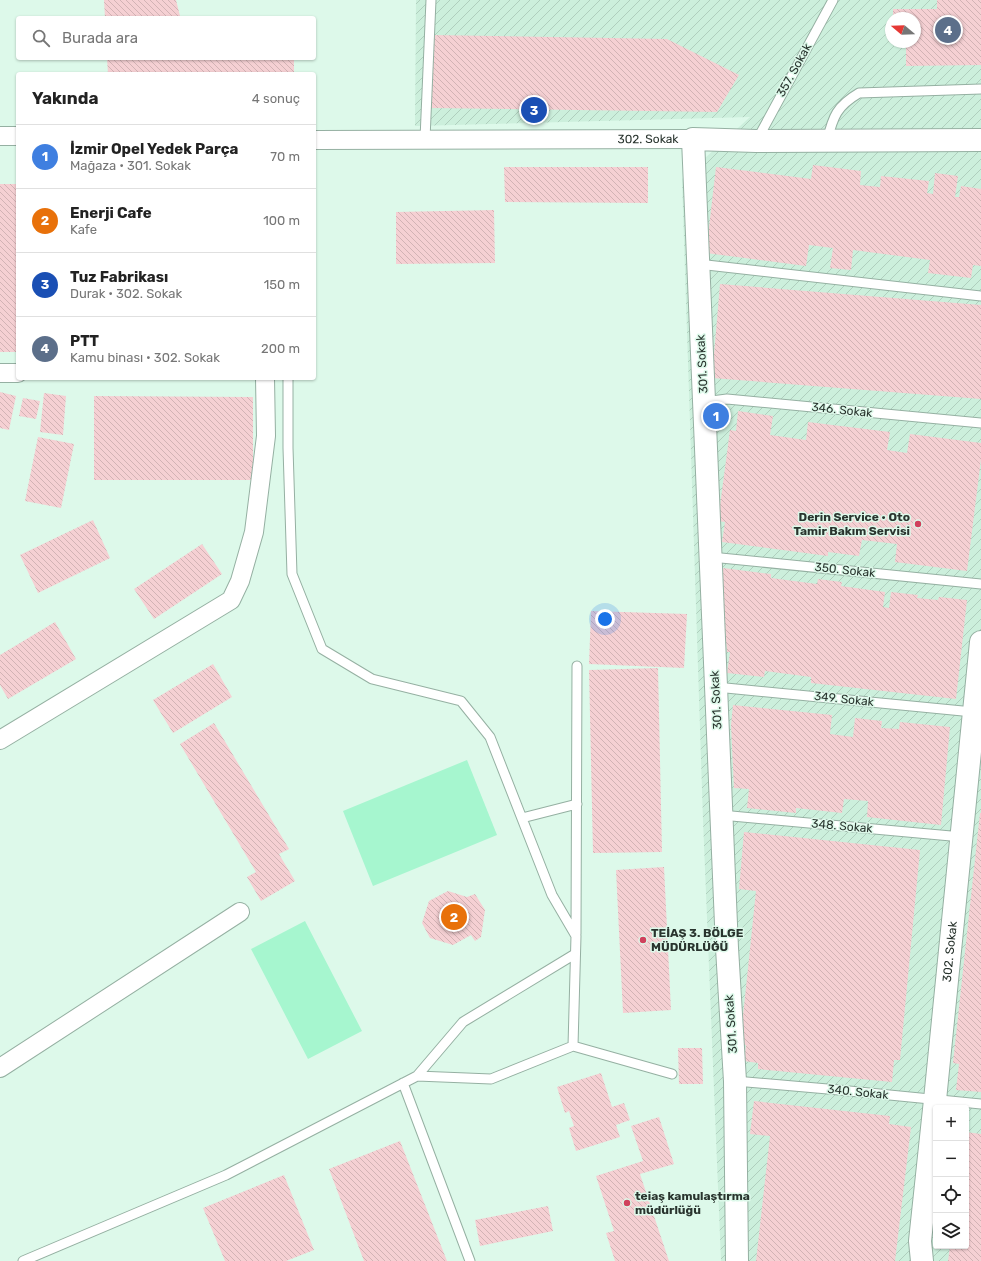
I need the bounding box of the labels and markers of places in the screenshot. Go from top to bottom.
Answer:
pin: 4 [935,15,961,45]
pin: 3 [521,95,547,125]
pin: 1 [703,401,729,431]
place label: Derin Service • Oto Tamir Bakım Servisi [794,510,910,538]
marker: Derin Service • Oto Tamir Bakım Servisi [913,519,923,529]
pin: 2 [441,902,467,932]
place label: TEİAŞ 3. BÖLGE MÜDÜRLÜĞÜ [651,926,744,954]
marker: TEİAŞ 3. BÖLGE MÜDÜRLÜĞÜ [638,935,648,945]
place label: teiaş kamulaştırma müdürlüğü [635,1189,750,1217]
marker: teiaş kamulaştırma müdürlüğü [622,1198,632,1208]

